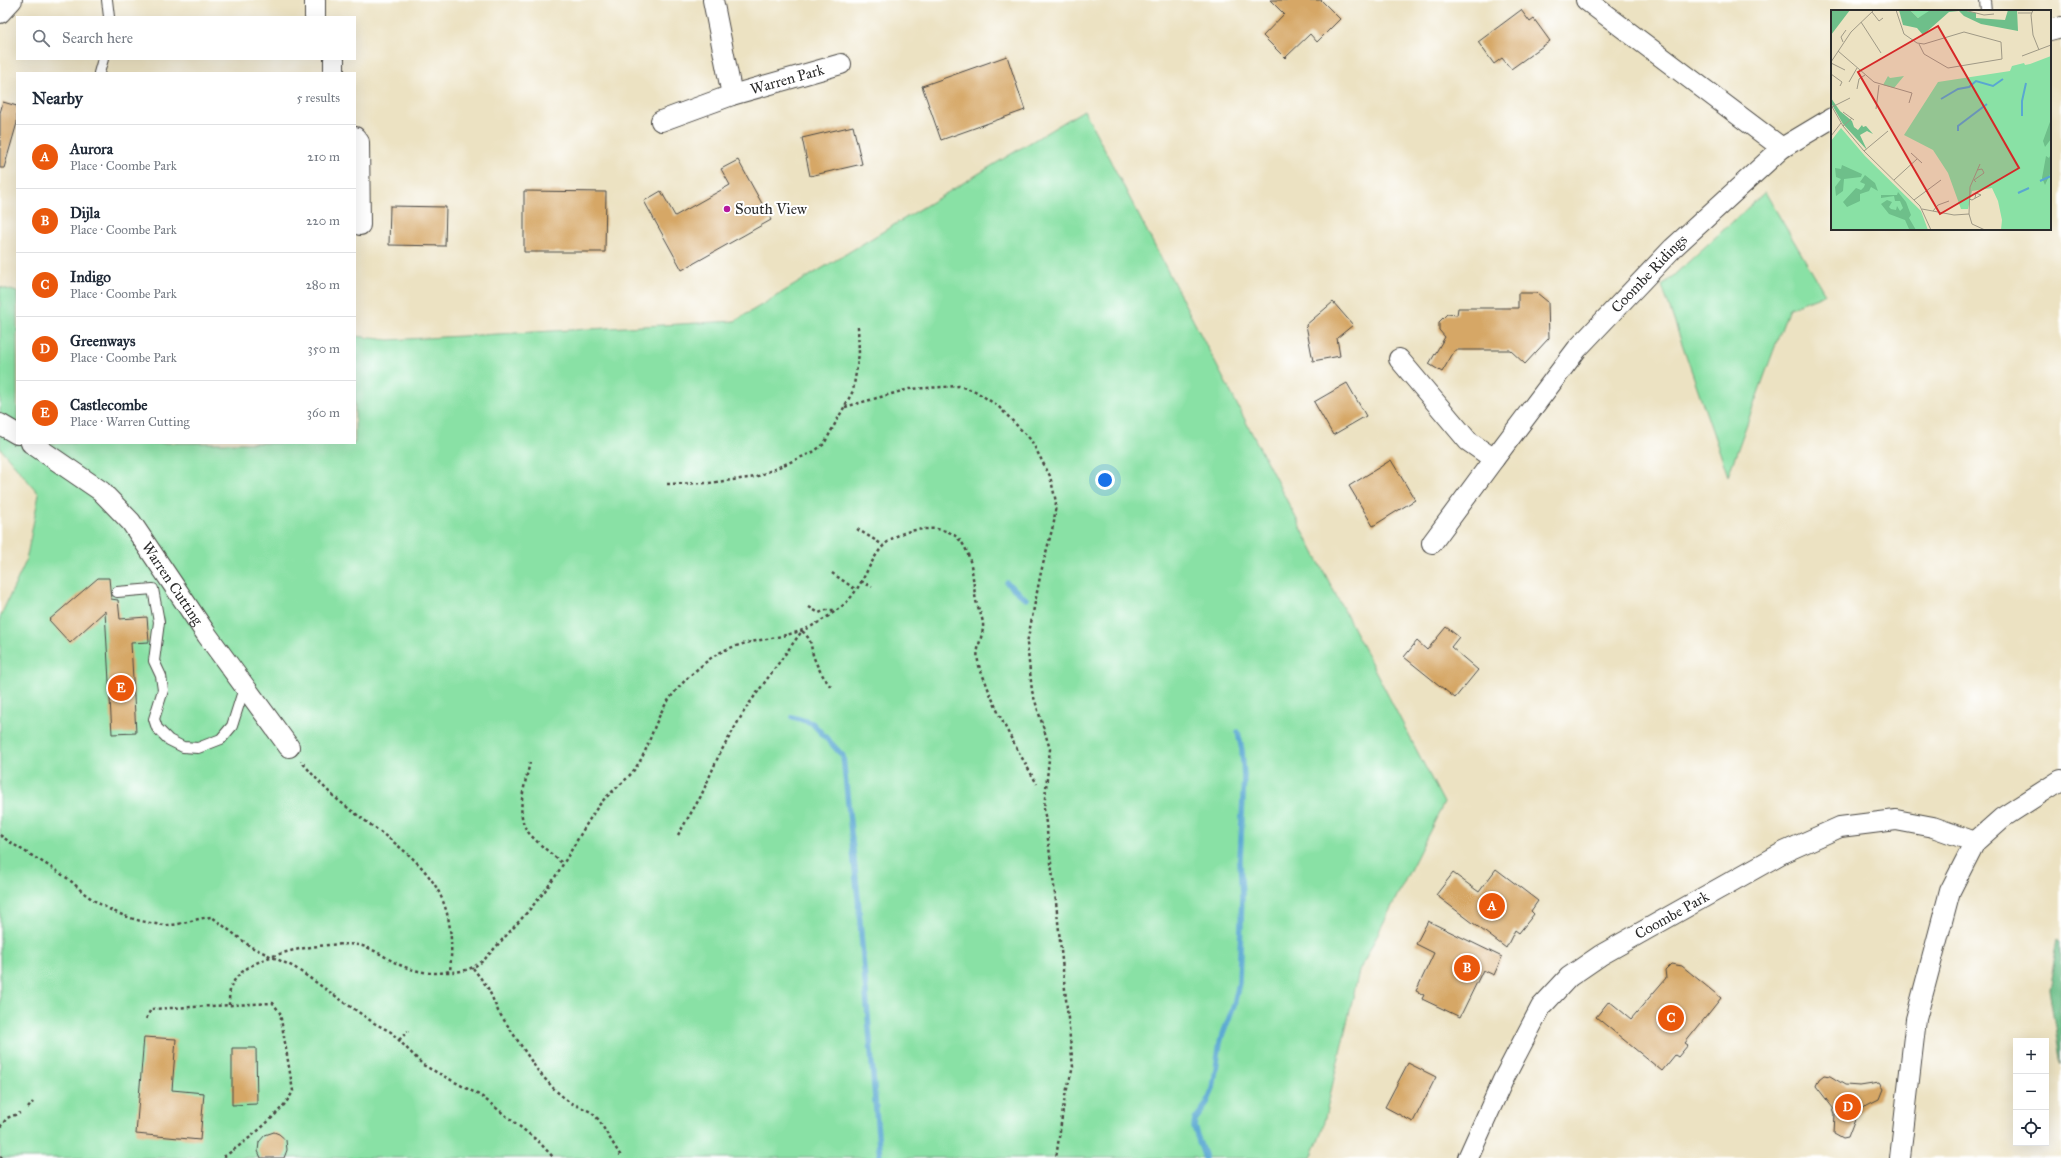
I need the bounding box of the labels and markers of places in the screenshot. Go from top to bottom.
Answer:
place label: South View [735,200,807,218]
marker: South View [722,204,732,214]
pin: E [108,673,134,703]
pin: A [1479,891,1505,921]
pin: B [1454,953,1480,983]
pin: C [1658,1003,1684,1033]
pin: D [1835,1092,1861,1122]

